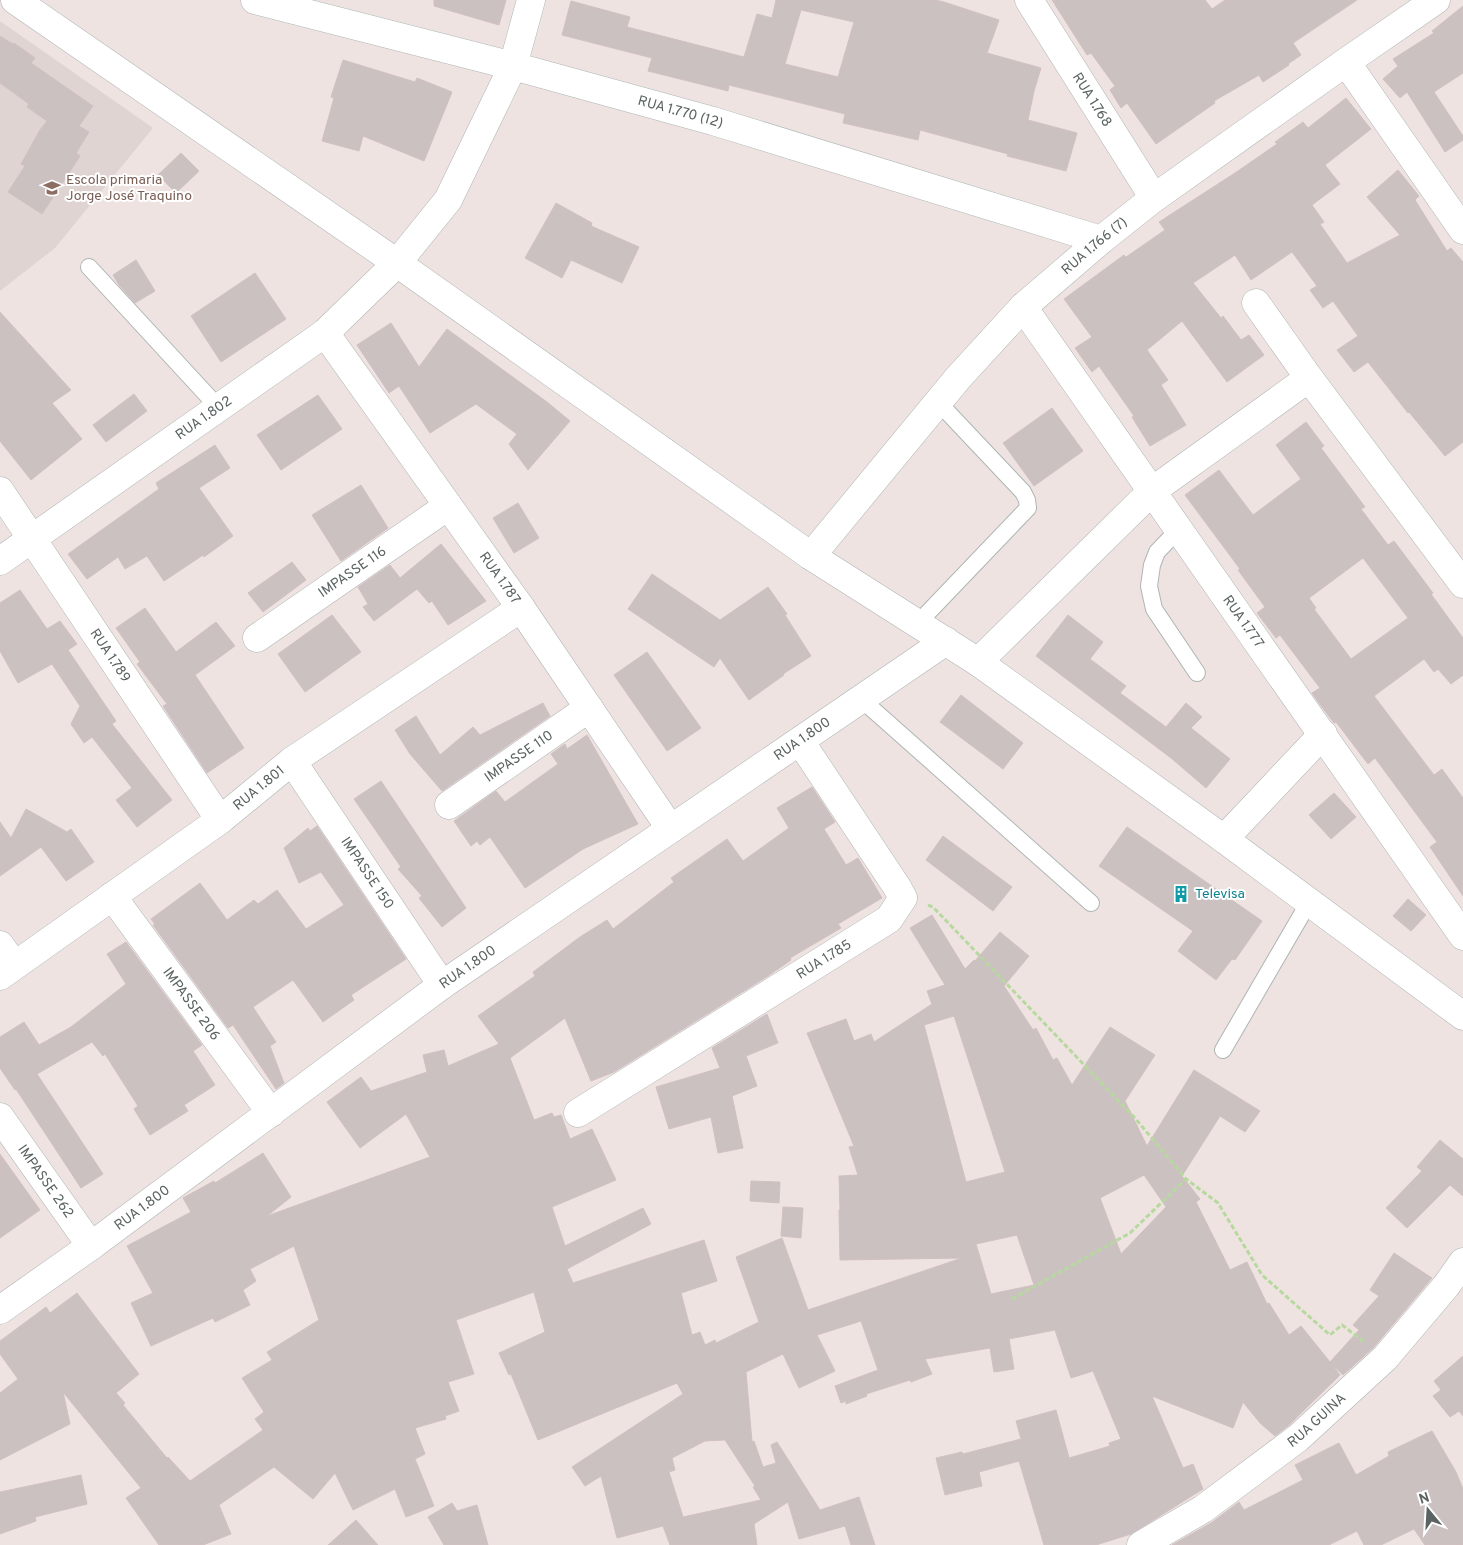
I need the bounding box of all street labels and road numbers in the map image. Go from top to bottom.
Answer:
street label: RUA 1.768 [1069,69,1115,130]
street label: RUA 1.770 (12) [636,92,725,132]
street label: RUA 1.766 (7) [1058,214,1131,279]
street label: RUA 1.802 [172,392,235,444]
street label: IMPASSE 116 [315,543,390,602]
street label: RUA 1.787 [475,549,524,607]
street label: RUA 1.777 [1219,592,1267,651]
street label: RUA 1.789 [86,626,134,686]
street label: RUA 1.800 [771,714,834,764]
street label: IMPASSE 110 [481,727,556,786]
street label: RUA 1.801 [230,762,288,814]
street label: IMPASSE 150 [337,834,397,912]
street label: RUA 1.785 [793,936,855,983]
street label: RUA 1.800 [436,942,500,993]
street label: IMPASSE 206 [159,964,224,1044]
street label: IMPASSE 262 [14,1142,77,1221]
street label: RUA 1.800 [111,1182,173,1234]
street label: RUA GUINA [1284,1390,1349,1451]

